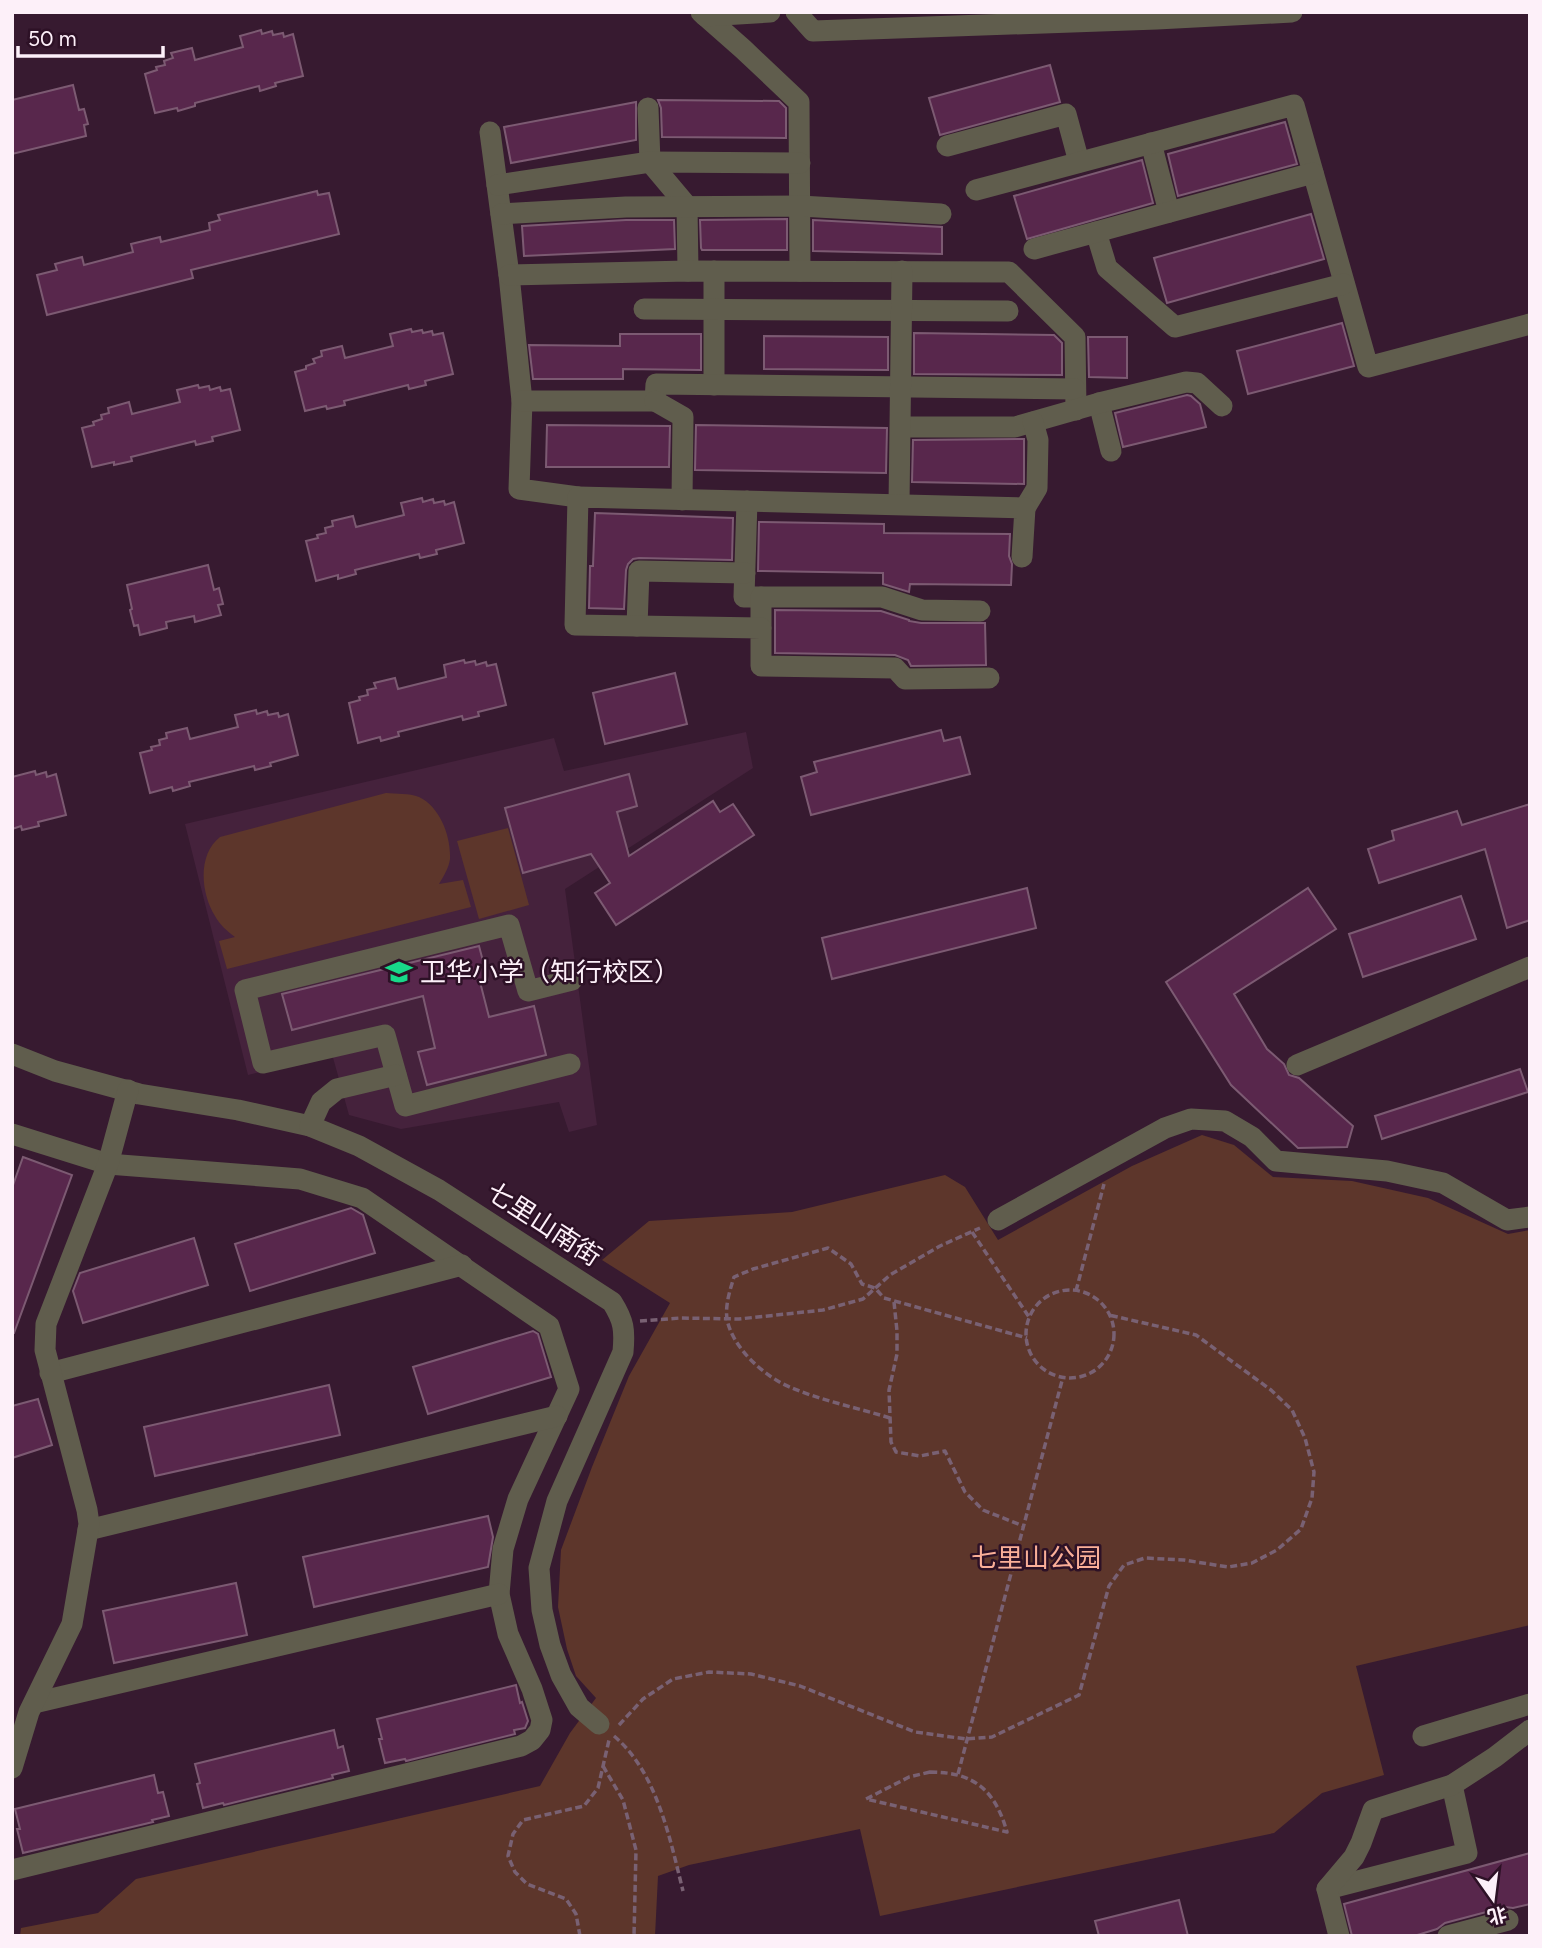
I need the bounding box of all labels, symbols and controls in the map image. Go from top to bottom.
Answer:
scale bar [18,14,163,58]
text: 50 m [28,26,77,51]
place label: 卫华小学（知行校区） [420,956,680,988]
school or university icon: 卫华小学（知行校区） [384,957,414,987]
street label: 七里山南街 [481,1175,607,1273]
park label: 七里山公园 [971,1542,1101,1574]
north arrow [1458,1864,1528,1934]
text: 北 [1485,1902,1509,1928]

